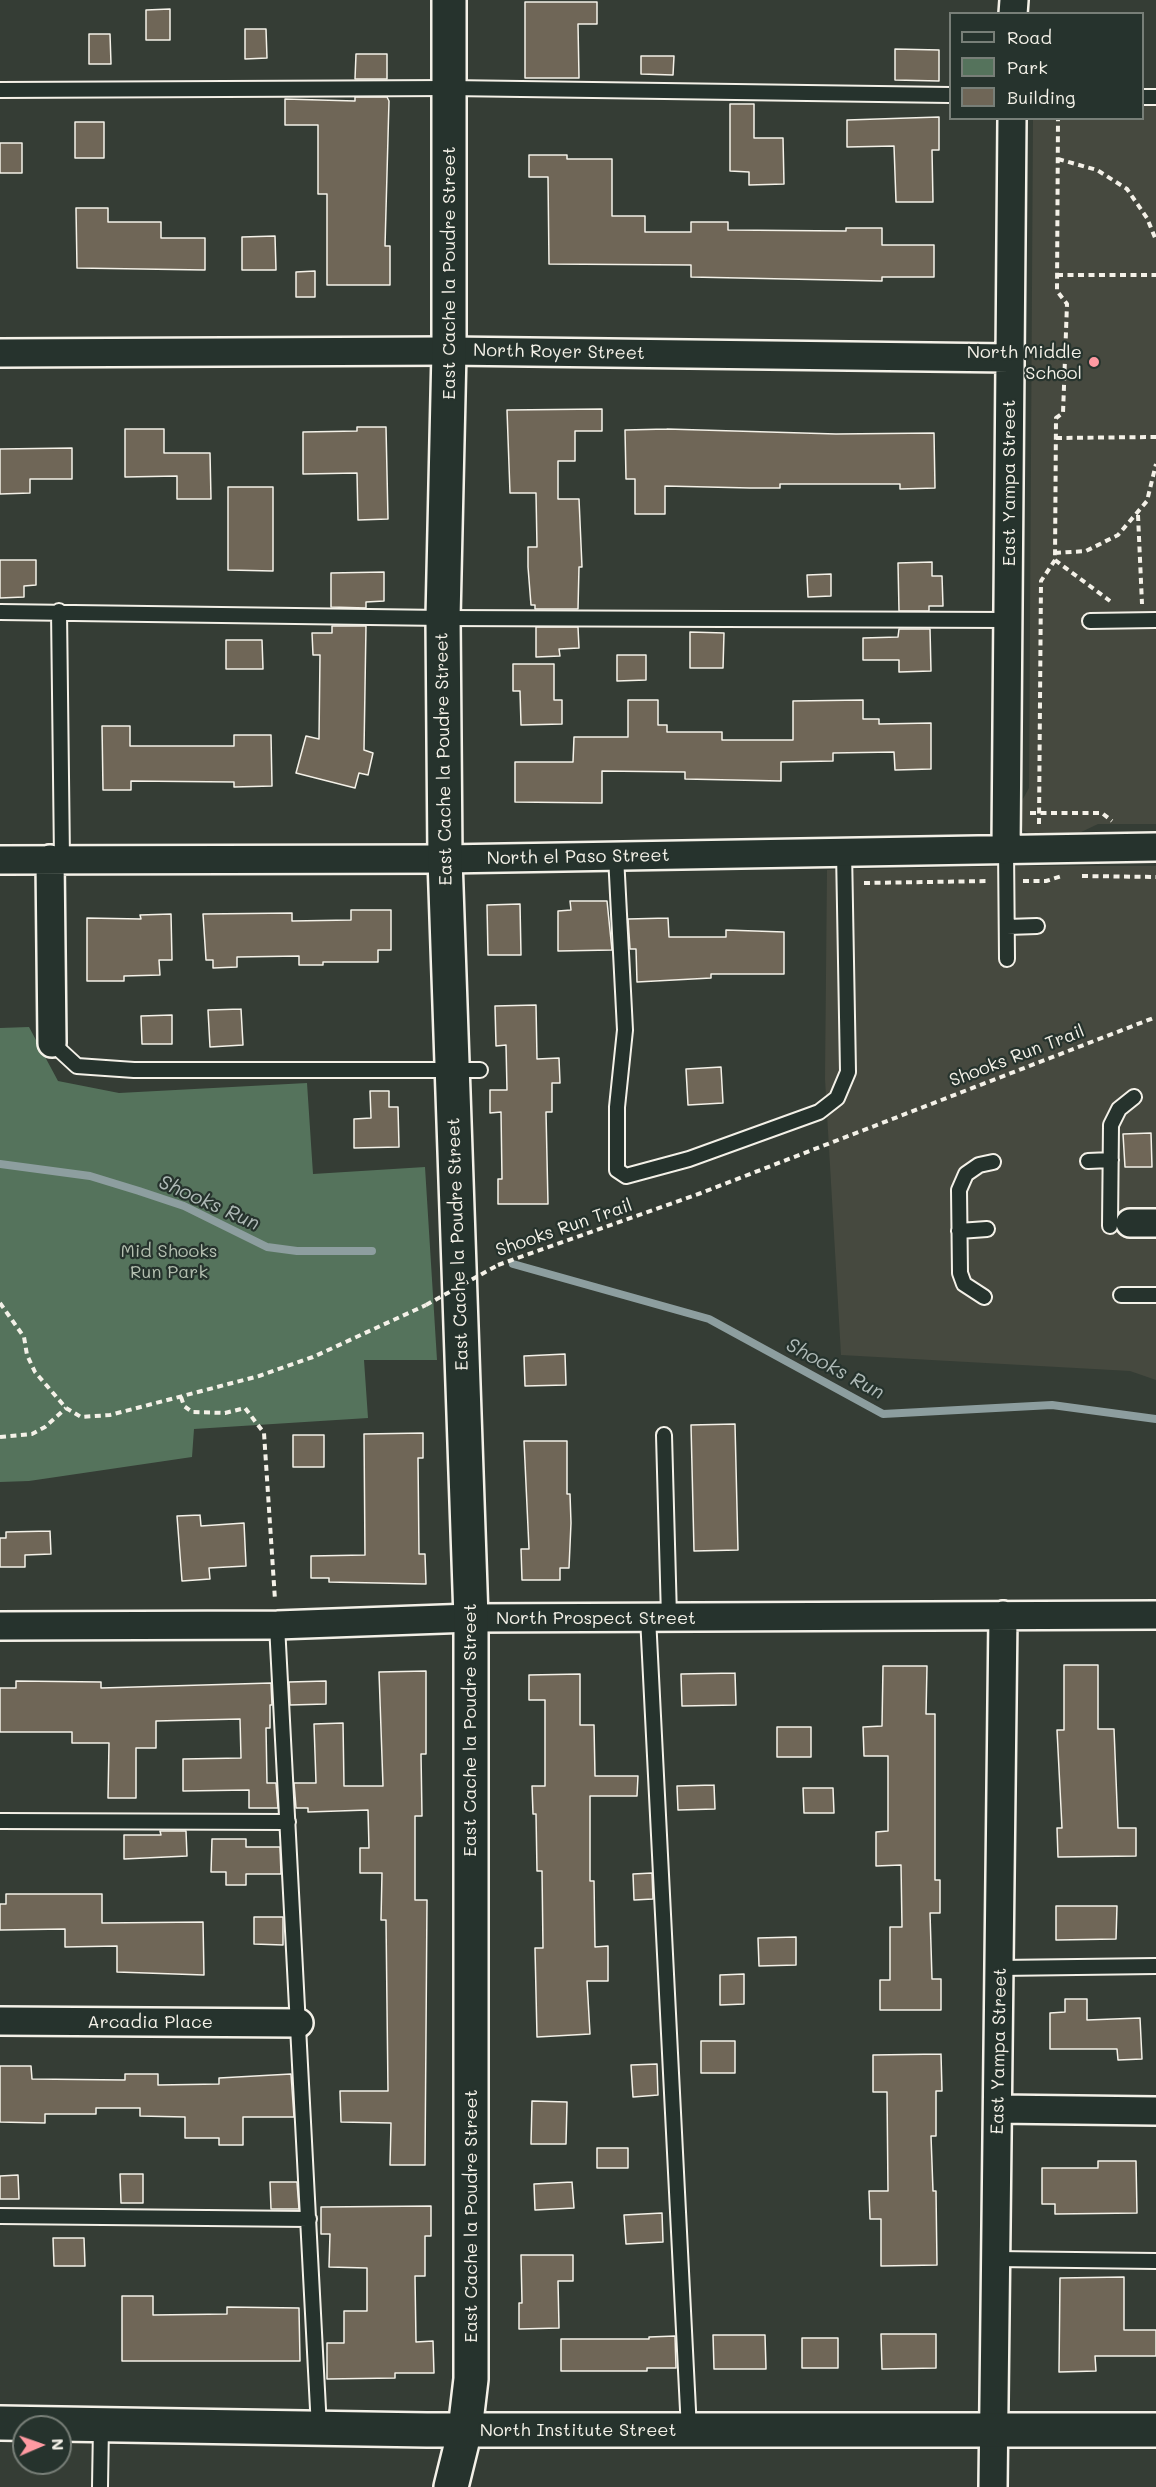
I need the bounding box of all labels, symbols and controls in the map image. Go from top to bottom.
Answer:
legend [949,12,1144,120]
text: Road [1007,25,1052,49]
text: Park [1007,55,1048,79]
text: Building [1007,85,1075,109]
street label: East Cache la Poudre Street [438,146,460,400]
street label: North Royer Street [473,340,645,364]
place label: North Middle School [967,341,1082,384]
marker: North Middle School [1087,355,1101,369]
street label: East Yampa Street [998,400,1020,566]
street label: East Cache la Poudre Street [431,632,457,886]
street label: North el Paso Street [486,845,670,869]
street label: Shooks Run Trail [946,1020,1088,1092]
street label: East Cache la Poudre Street [443,1117,473,1371]
water label: Shooks Run [155,1170,263,1236]
street label: Shooks Run Trail [493,1194,635,1262]
park label: Mid Shooks Run Park [121,1240,217,1282]
water label: Shooks Run [782,1333,888,1405]
street label: East Cache la Poudre Street [459,1603,481,1857]
street label: North Prospect Street [496,1607,696,1629]
street label: East Yampa Street [987,1967,1011,2135]
street label: Arcadia Place [87,2011,213,2033]
street label: East Cache la Poudre Street [460,2089,482,2343]
north arrow [12,2415,72,2475]
street label: North Institute Street [480,2419,676,2441]
text: N [48,2438,69,2451]

